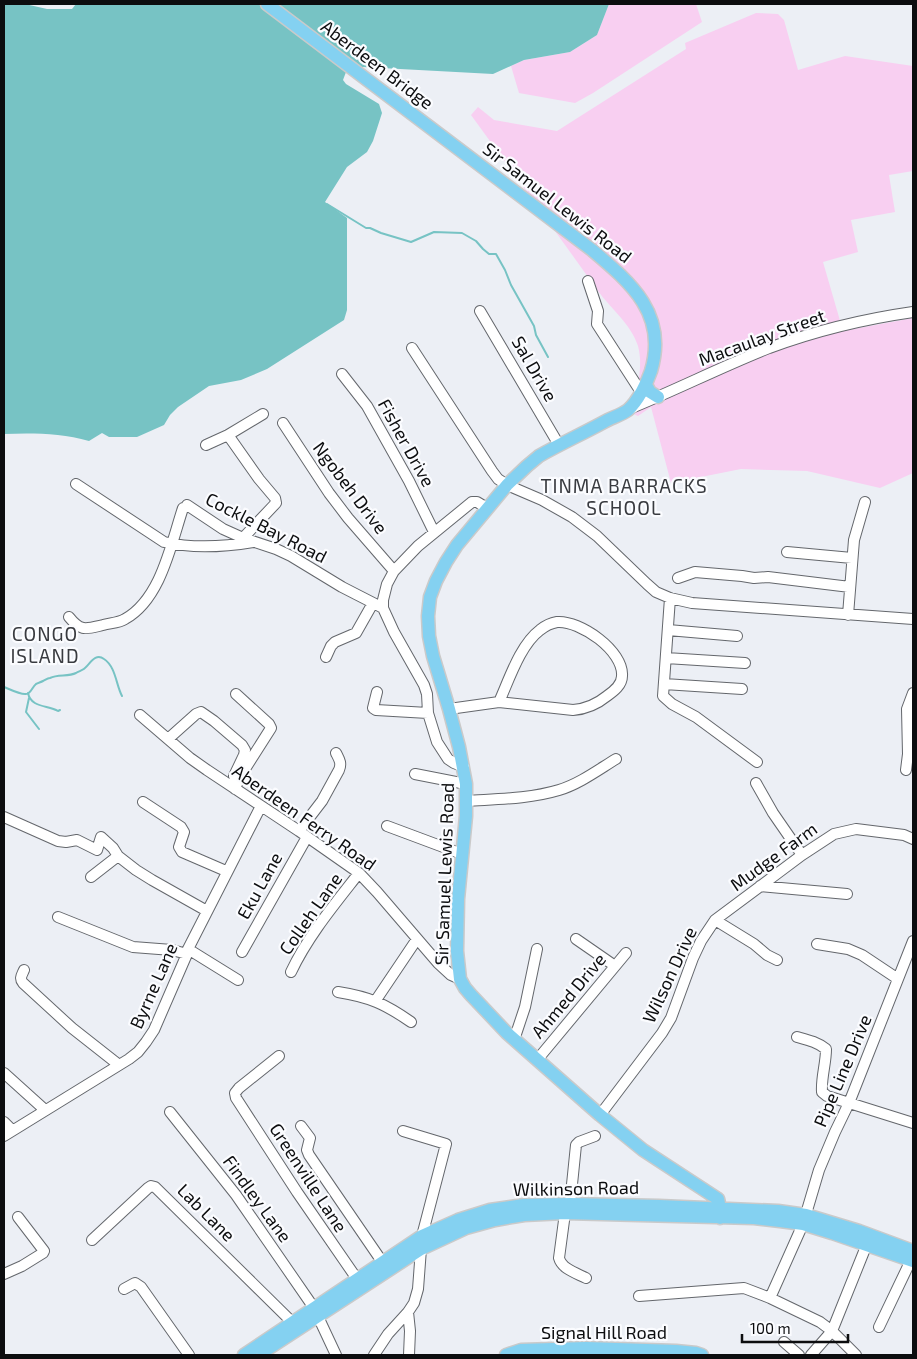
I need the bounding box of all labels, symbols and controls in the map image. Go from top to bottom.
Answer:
street label: Aberdeen Bridge [317,15,438,114]
street label: Sir Samuel Lewis Road [479,137,636,267]
street label: Macaulay Street [695,304,828,370]
street label: Sal Drive [507,332,562,405]
street label: Fisher Drive [374,395,440,490]
street label: Ngobeh Drive [309,437,393,538]
district label: TINMA BARRACKS SCHOOL [540,474,708,519]
street label: Cockle Bay Road [202,487,331,567]
district label: CONGO ISLAND [10,622,80,667]
street label: Aberdeen Ferry Road [228,759,381,875]
street label: Sir Samuel Lewis Road [430,782,458,966]
street label: Mudge Farm [726,817,821,895]
street label: Eku Lane [232,848,286,923]
street label: Colleh Lane [274,868,346,958]
street label: Wilson Drive [637,923,701,1026]
street label: Byrne Lane [124,939,182,1032]
street label: Ahmed Drive [526,948,610,1042]
street label: Pipe Line Drive [809,1011,876,1130]
street label: Greenville Lane [265,1119,352,1236]
street label: Findley Lane [219,1151,297,1246]
street label: Wilkinson Road [513,1176,639,1200]
street label: Lab Lane [173,1179,240,1246]
scale bar [742,1312,848,1344]
text: 100 m [750,1319,791,1337]
street label: Signal Hill Road [541,1321,667,1343]

